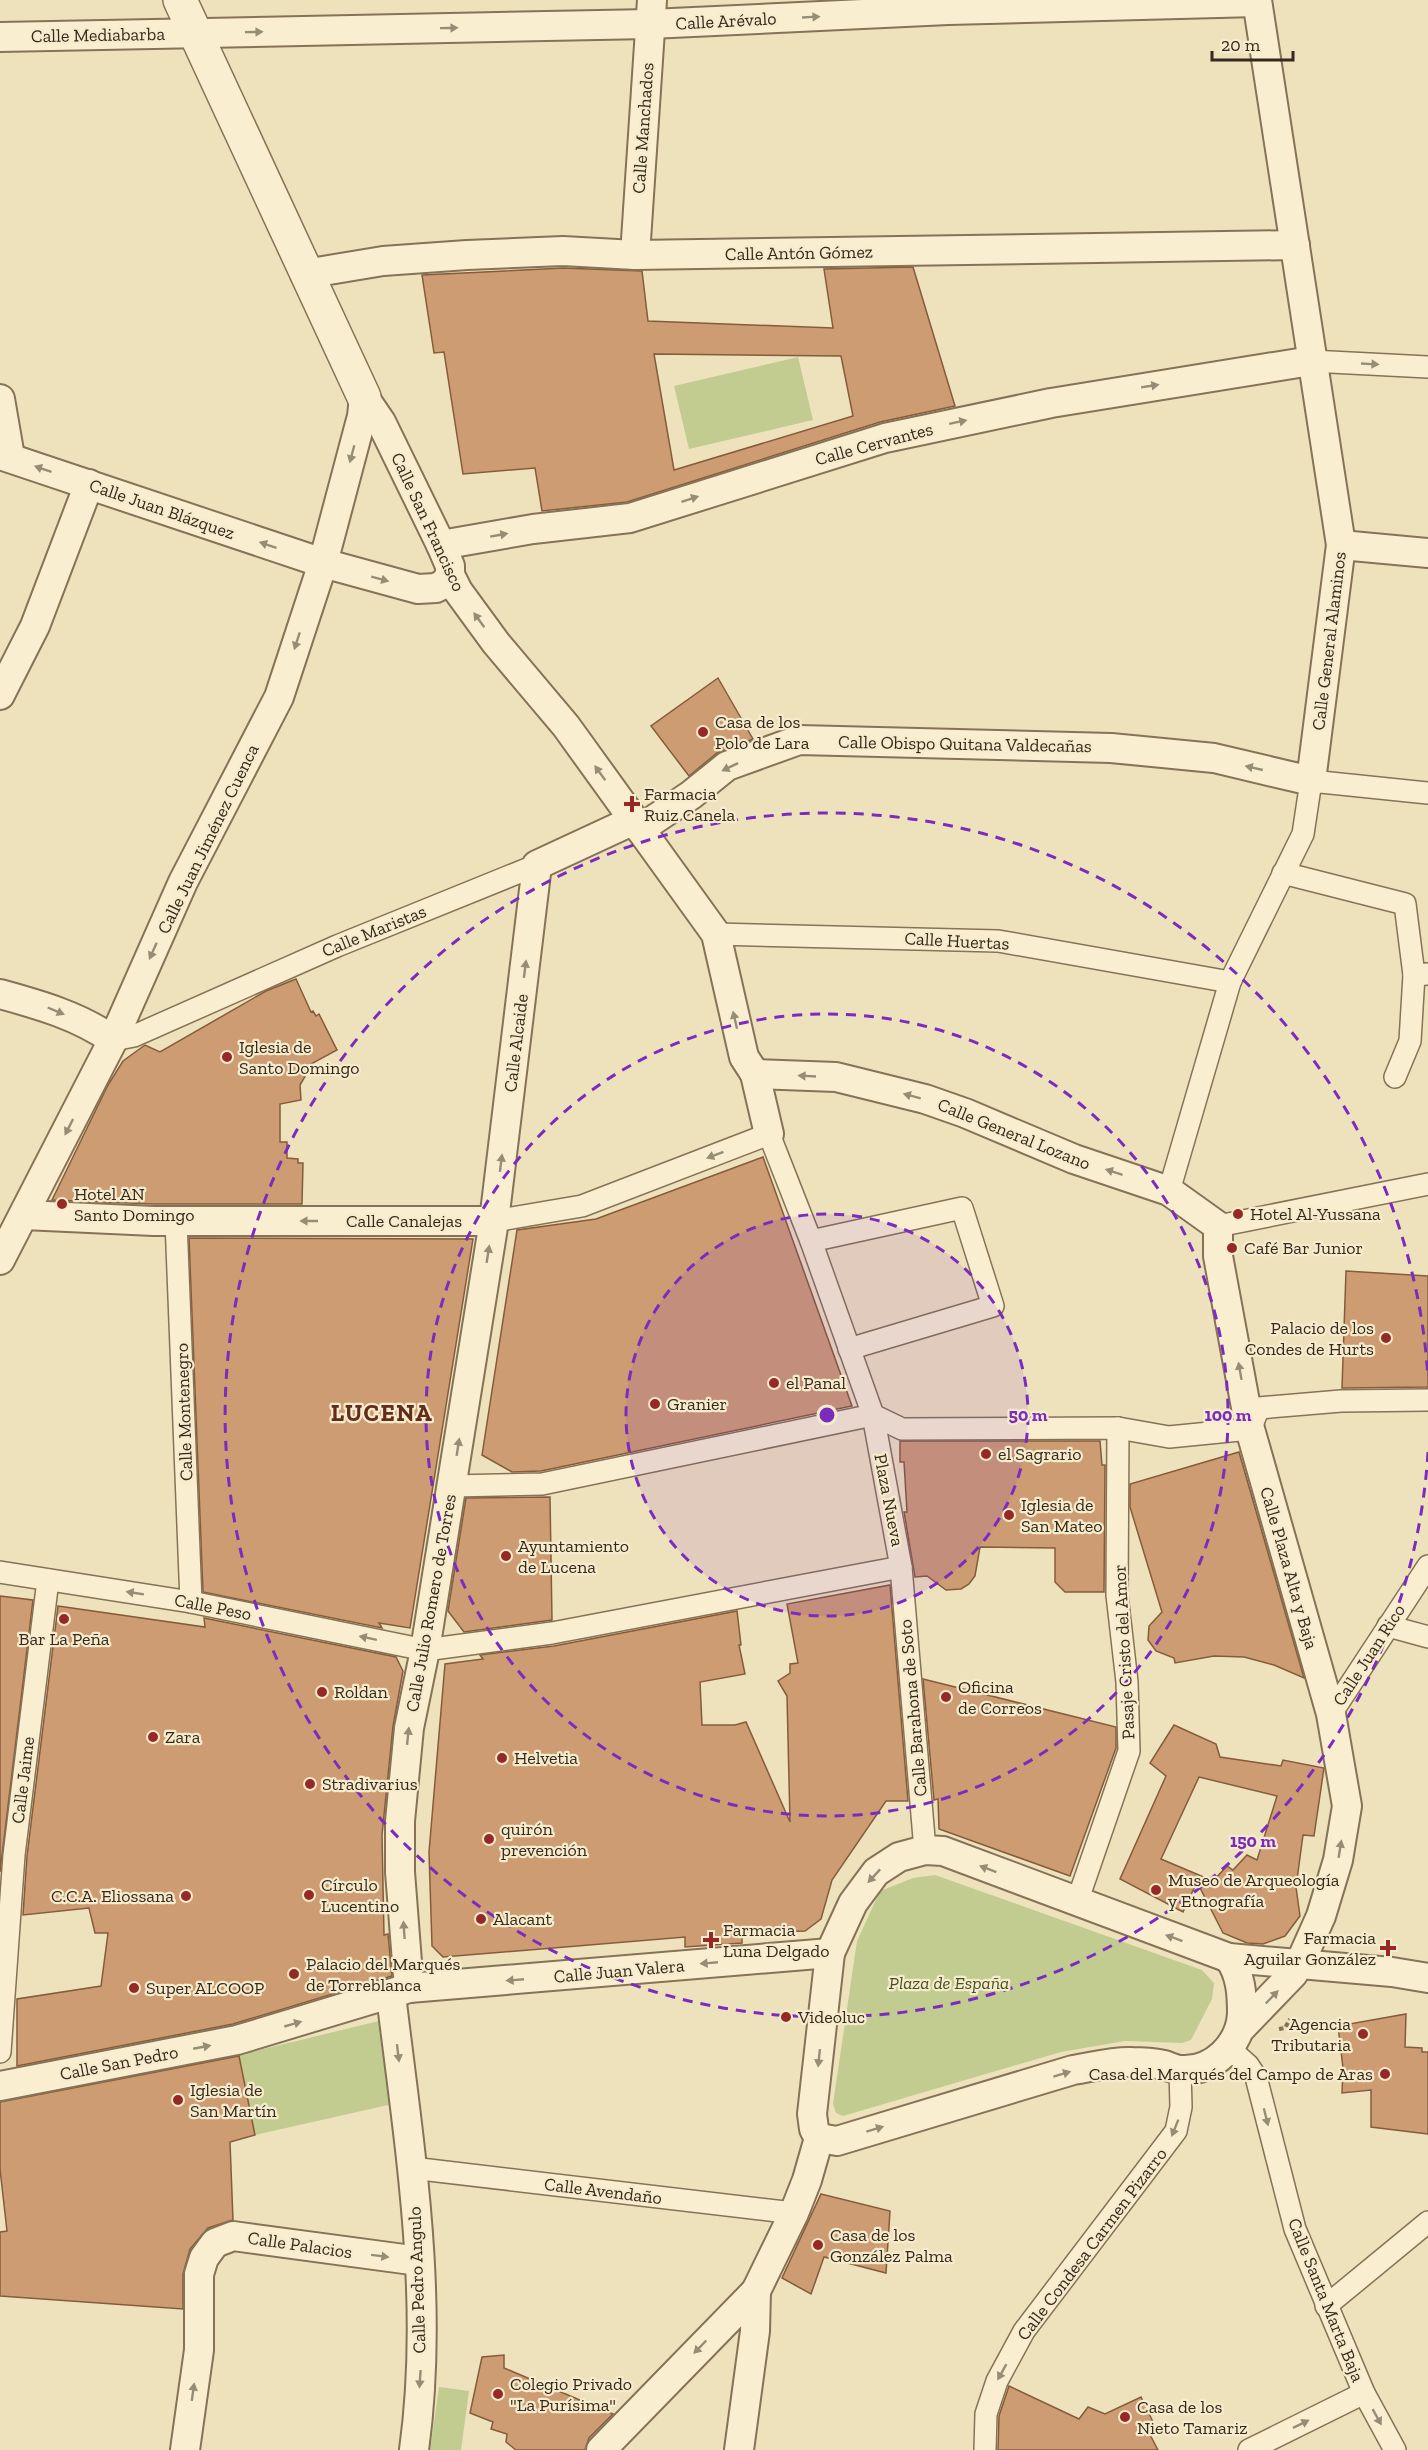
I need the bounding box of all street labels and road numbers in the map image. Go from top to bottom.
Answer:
street label: Calle Arévalo [675,7,777,35]
street label: Calle Mediabarba [31,23,166,47]
street label: Calle Manchados [627,62,659,194]
street label: Calle Antón Gómez [725,241,873,265]
street label: Calle Cervantes [813,418,936,470]
street label: Calle San Francisco [386,449,470,595]
street label: Calle Juan Blázquez [86,474,238,544]
street label: Calle General Alaminos [1307,550,1351,732]
street label: Calle Obispo Quitana Valdecañas [838,731,1092,757]
street label: Calle Juan Jiménez Cuenca [152,740,264,938]
street label: Calle Maristas [319,900,429,962]
street label: Calle Huertas [904,927,1010,955]
street label: Calle Alcaide [499,993,533,1093]
street label: Calle General Lozano [934,1093,1094,1175]
street label: Calle Canalejas [346,1210,462,1232]
street label: Calle Montenegro [171,1343,197,1481]
street label: Plaza Nueva [869,1452,909,1549]
street label: Calle Plaza Alta y Baja [1255,1484,1323,1652]
street label: Calle Julio Romero de Torres [401,1492,461,1714]
street label: Pasaje Cristo del Amor [1108,1564,1140,1740]
street label: Calle Peso [173,1589,253,1625]
street label: Calle Juan Rico [1328,1600,1410,1710]
street label: Calle Barahona de Soto [894,1618,932,1798]
street label: Calle Jaime [7,1735,39,1825]
street label: Calle Juan Valera [553,1954,686,1988]
street label: Calle San Pedro [58,2041,180,2085]
street label: Calle Condesa Carmen Pizarro [1012,2143,1172,2345]
street label: Calle Avendaño [543,2173,663,2209]
street label: Calle Pedro Angulo [403,2206,431,2354]
street label: Calle Santa Marta Baja [1283,2215,1369,2385]
street label: Calle Palacios [246,2227,354,2263]

